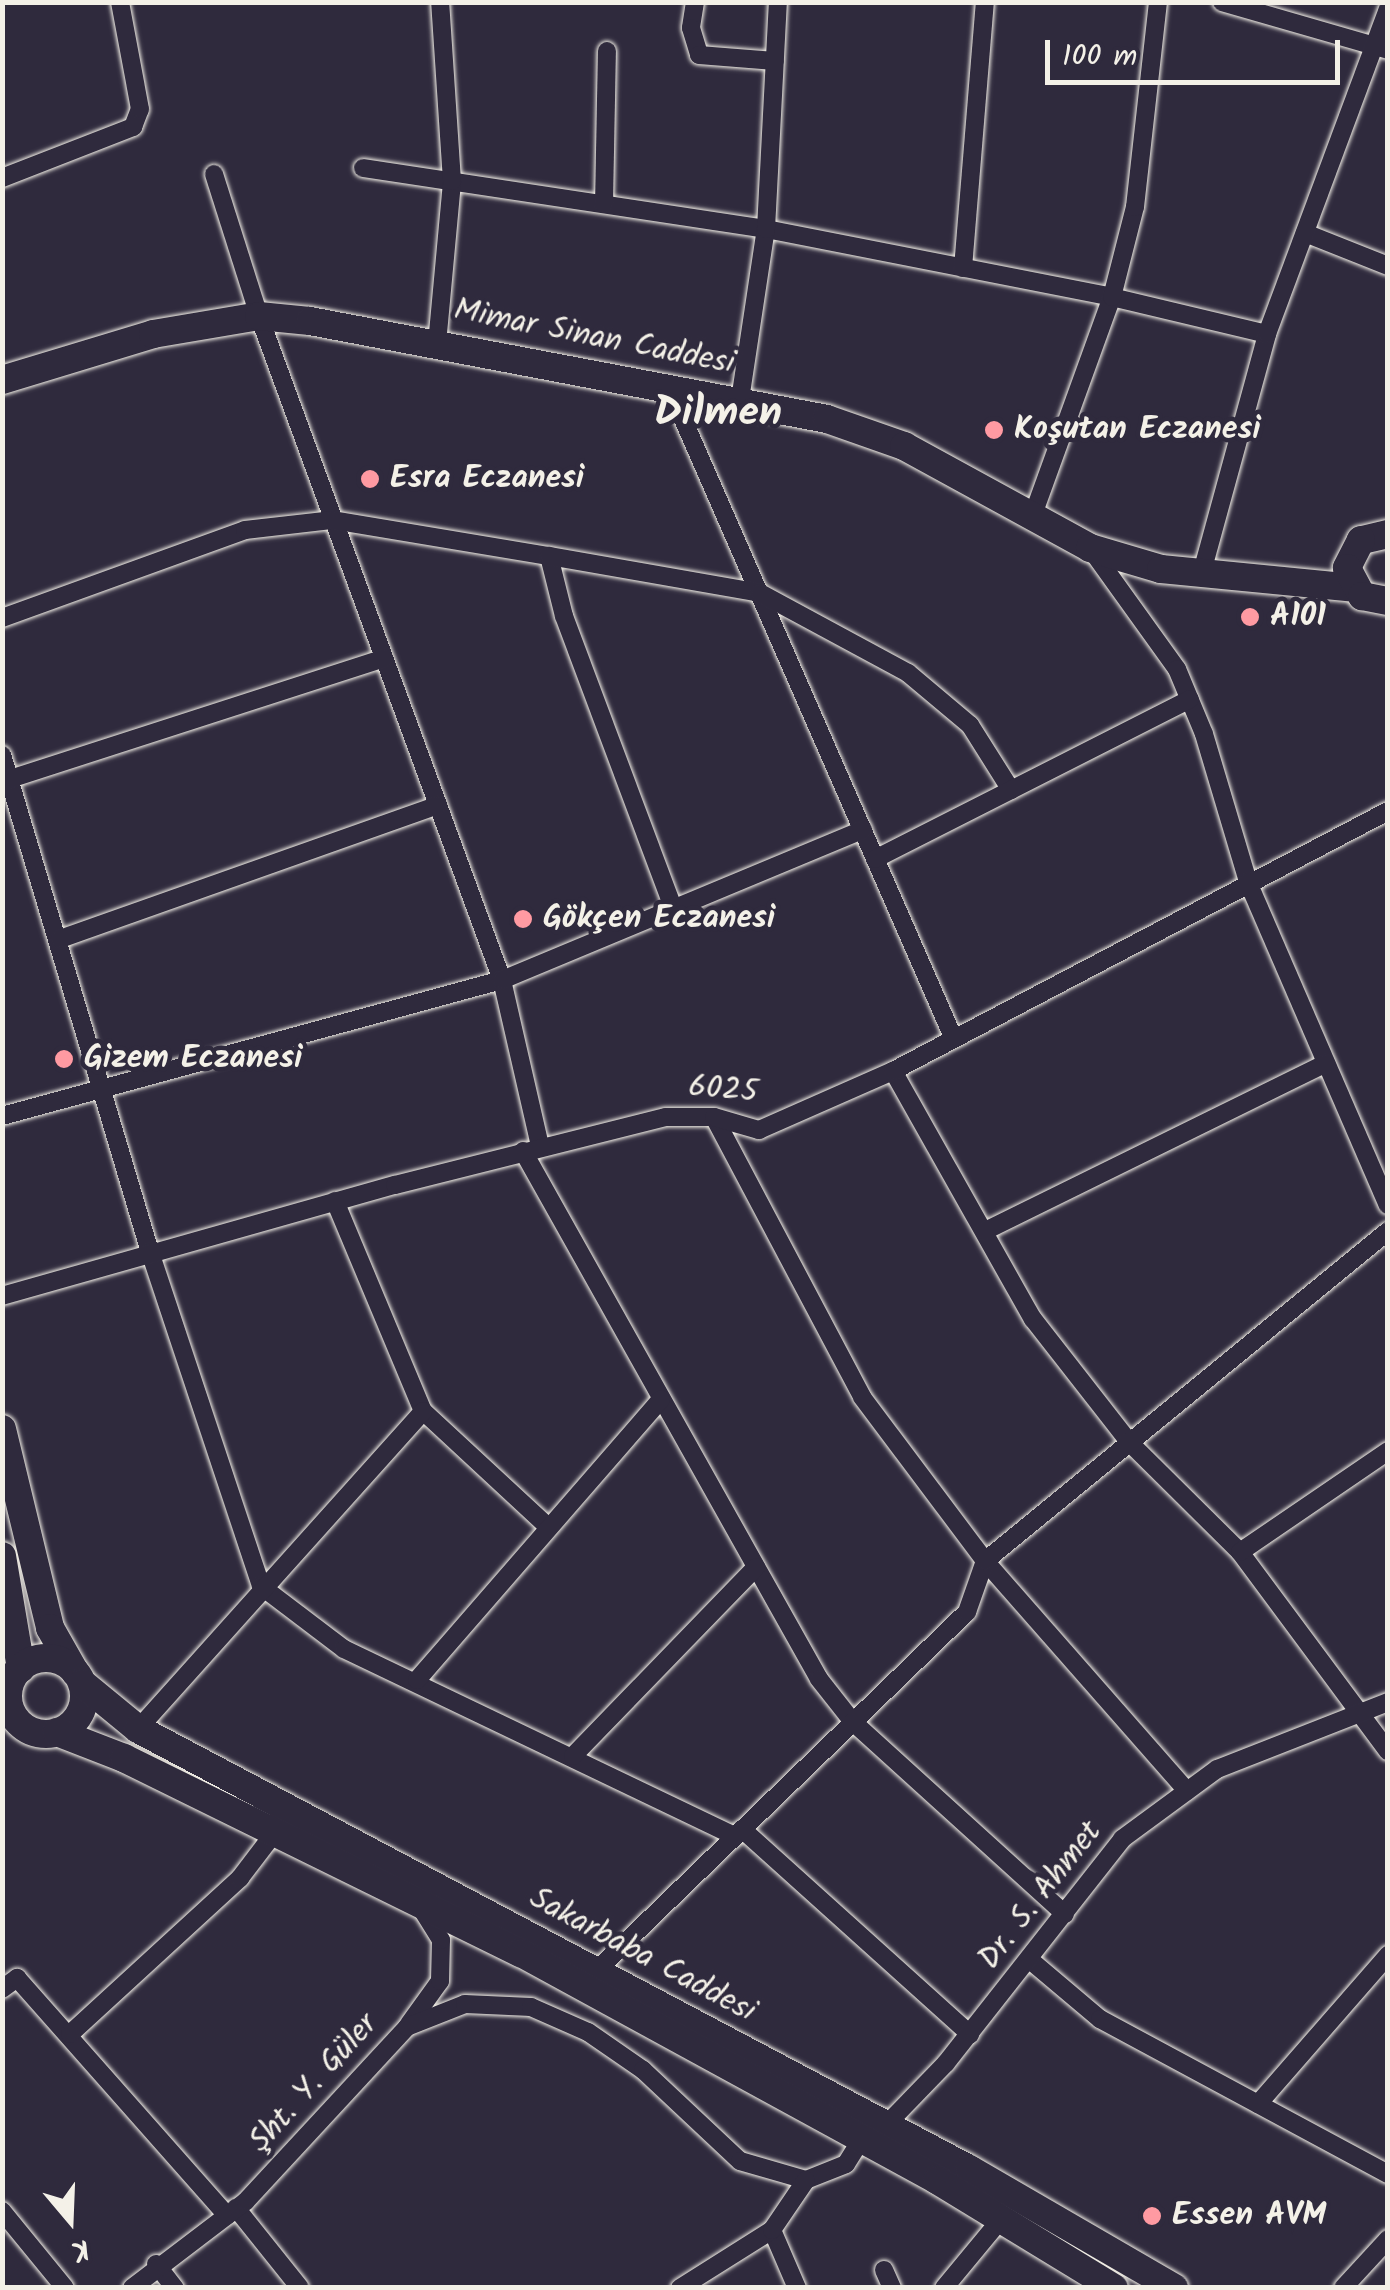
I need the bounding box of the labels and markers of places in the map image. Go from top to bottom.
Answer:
place label: Koşutan Eczanesi [1014,411,1261,449]
marker: Koşutan Eczanesi [983,419,1005,441]
place label: Esra Eczanesi [390,460,584,498]
marker: Esra Eczanesi [359,468,381,490]
place label: A101 [1270,598,1326,636]
marker: A101 [1239,606,1261,628]
place label: Gökçen Eczanesi [543,900,775,938]
marker: Gökçen Eczanesi [512,908,534,930]
place label: Gizem Eczanesi [84,1040,302,1078]
marker: Gizem Eczanesi [53,1048,75,1070]
place label: Essen AVM [1172,2197,1327,2235]
marker: Essen AVM [1141,2205,1163,2227]

